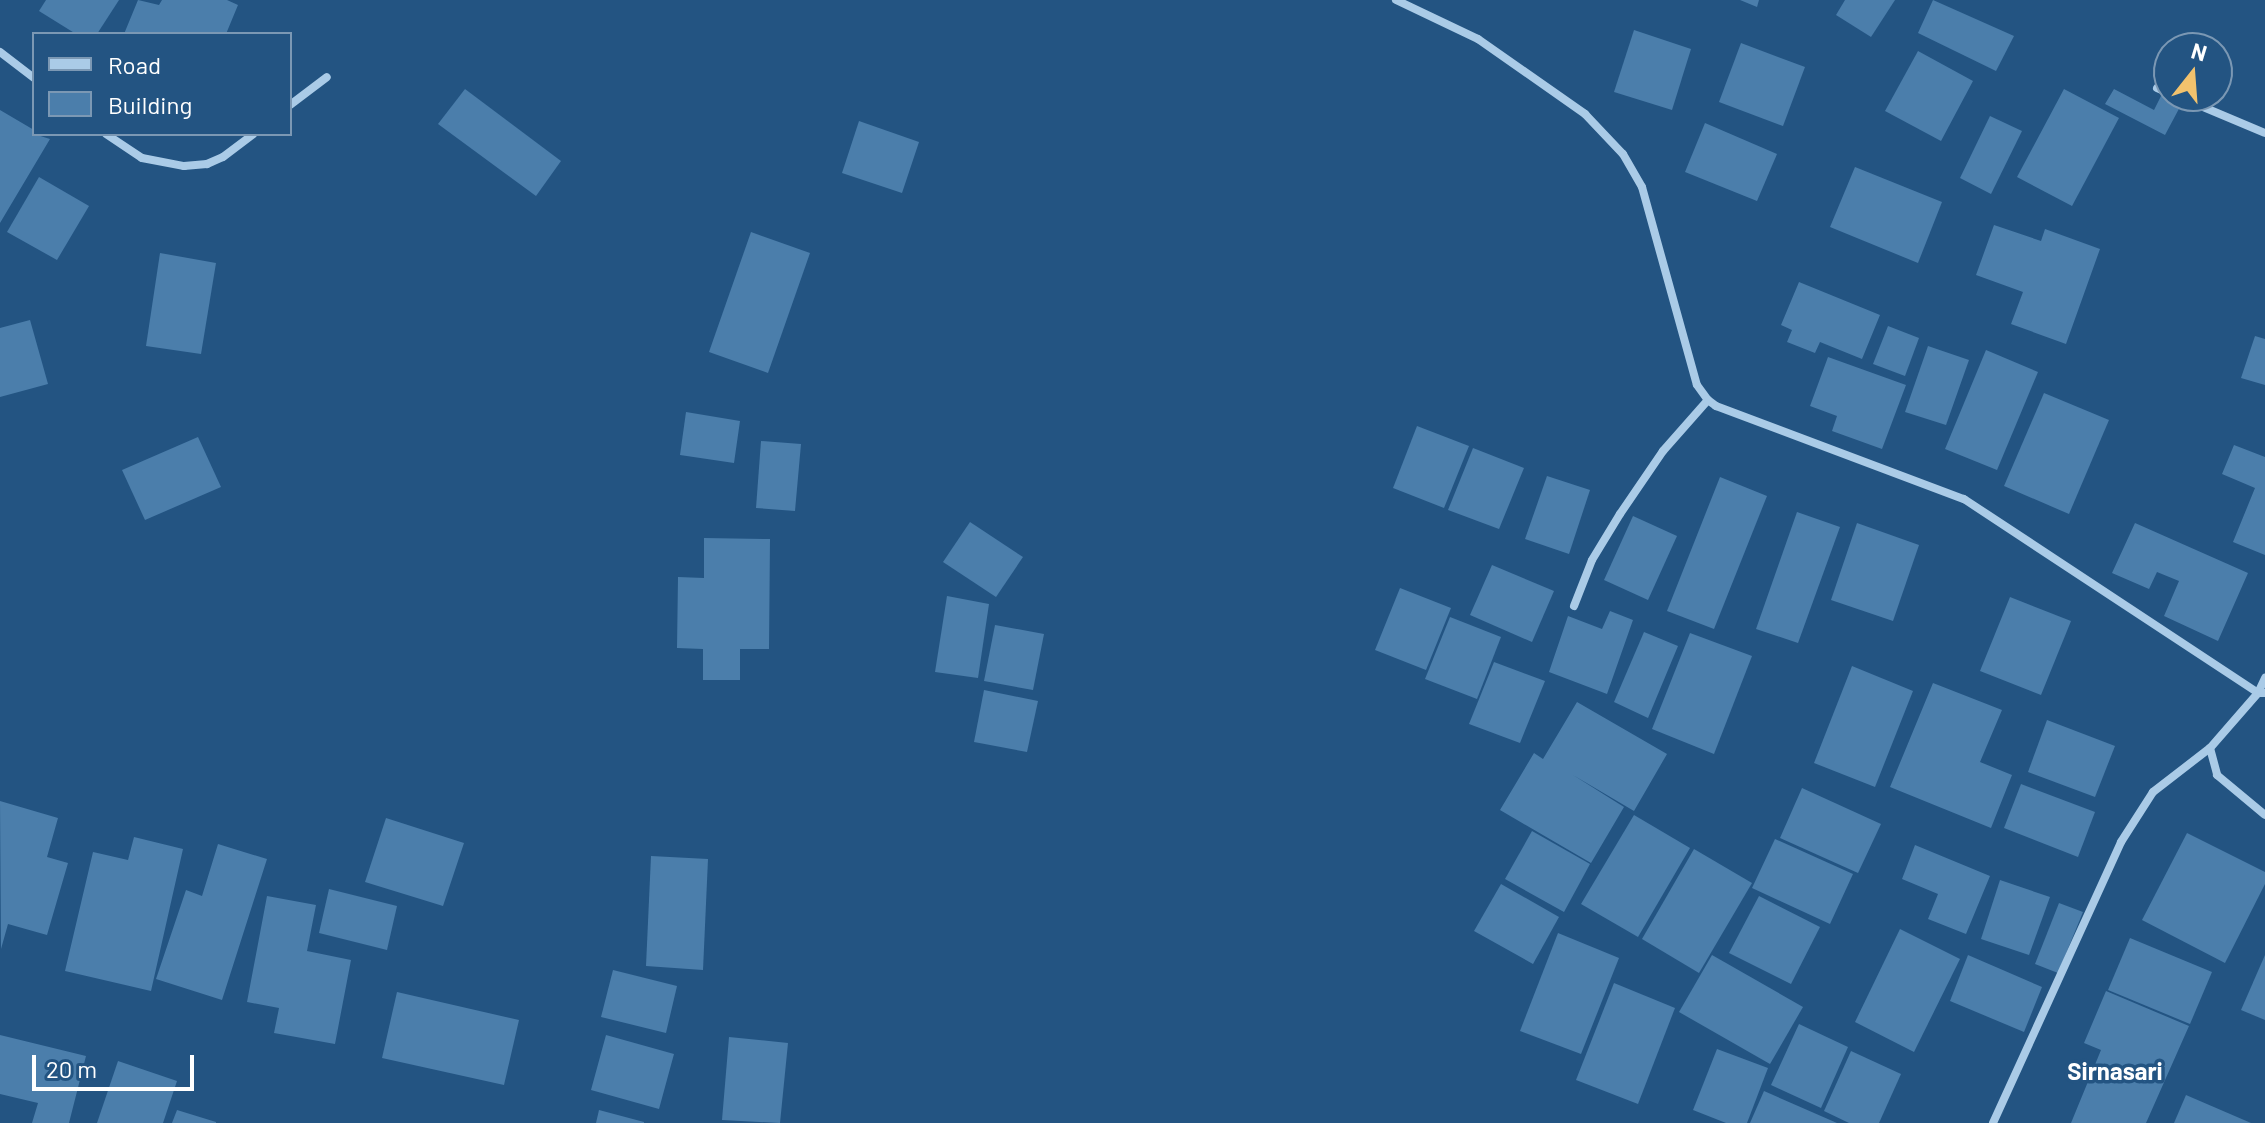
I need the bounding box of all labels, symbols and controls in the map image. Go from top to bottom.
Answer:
legend [32,32,292,136]
north arrow [2153,32,2233,112]
text: N [2189,36,2210,66]
text: Road [108,50,161,79]
text: Building [108,90,192,119]
scale bar [36,1039,198,1089]
text: 20 m [46,1054,97,1083]
district label: Sirnasari [2067,1057,2163,1085]

